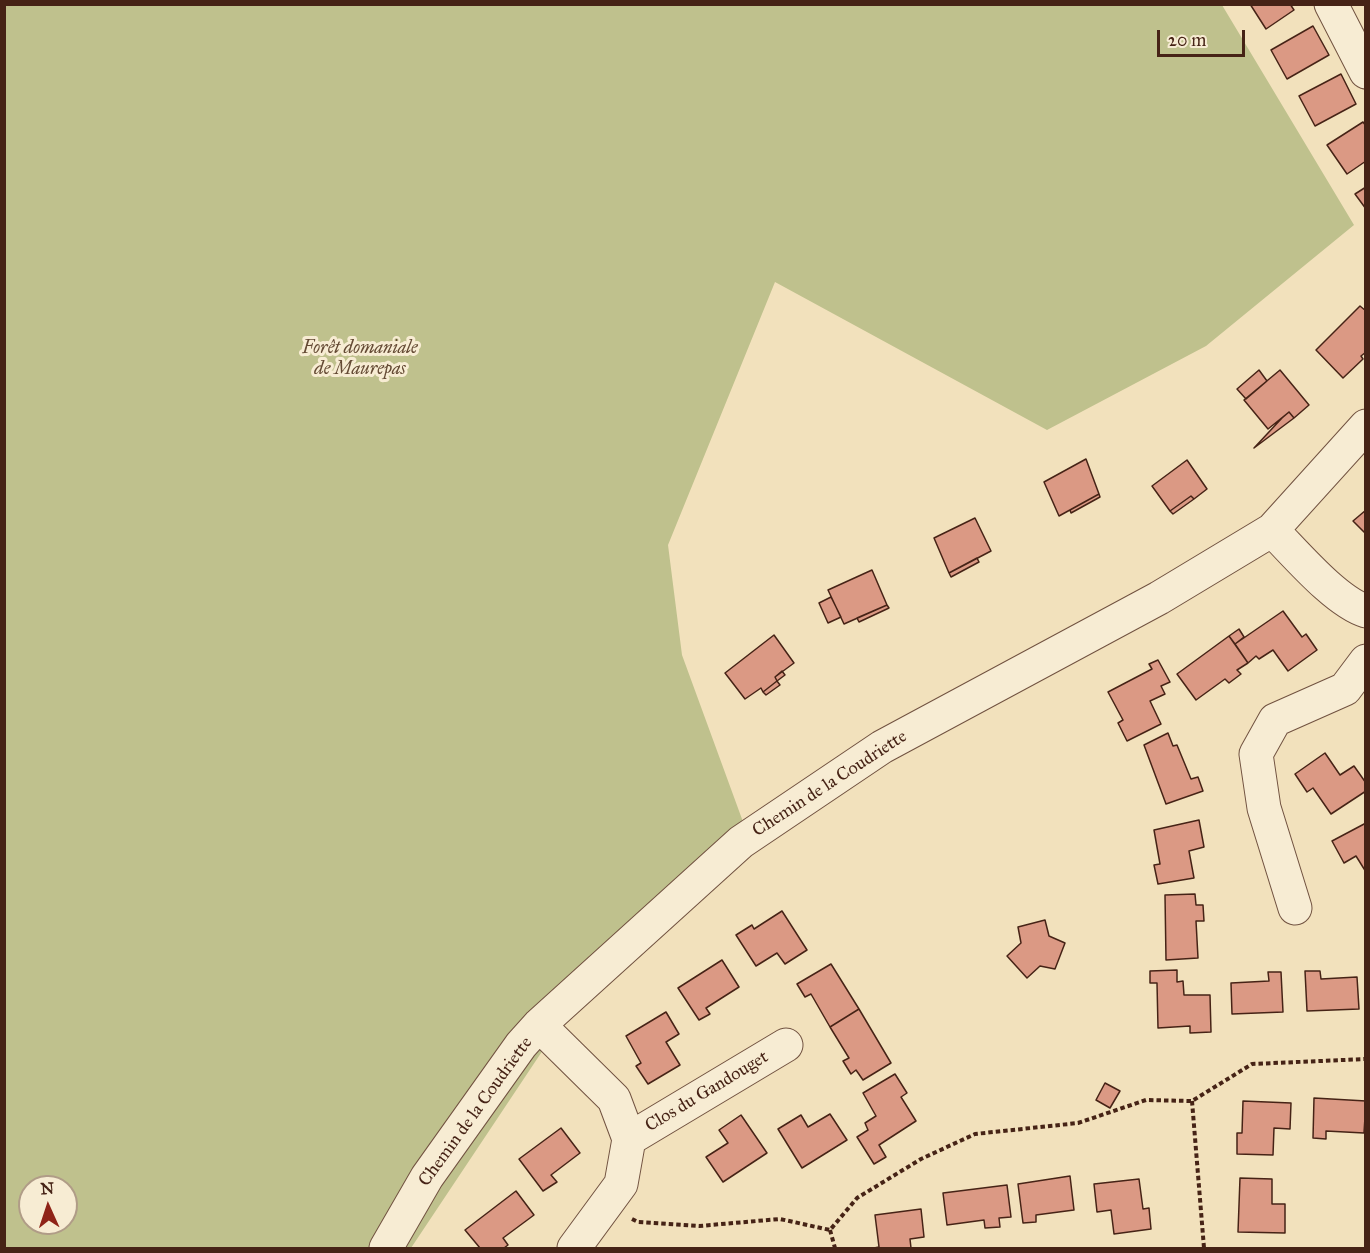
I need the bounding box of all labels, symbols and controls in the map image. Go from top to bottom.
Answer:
scale bar [1160,18,1248,56]
text: 20 m [1168,29,1206,51]
park label: Forêt domaniale de Maurepas [302,338,418,380]
street label: Chemin de la Coudriette [749,726,911,842]
street label: Chemin de la Coudriette [414,1033,538,1191]
street label: Clos du Gandouget [642,1047,772,1137]
north arrow [18,1175,78,1235]
text: N [40,1179,54,1198]

